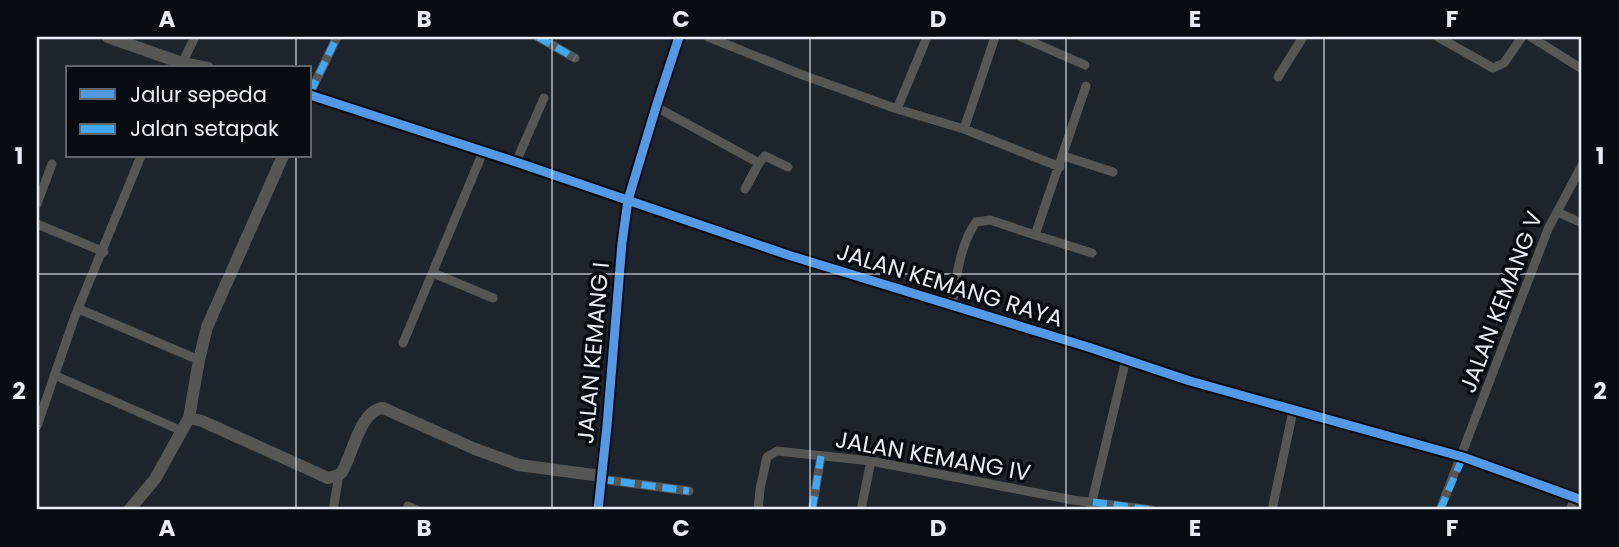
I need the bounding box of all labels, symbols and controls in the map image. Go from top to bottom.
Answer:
text: A [159,3,176,35]
text: B [416,3,432,35]
text: C [672,3,690,35]
text: D [930,3,946,35]
text: E [1189,3,1201,35]
text: F [1446,3,1458,35]
legend [66,66,312,158]
text: Jalur sepeda [130,80,267,109]
text: Jalan setapak [130,114,279,143]
text: 1 [15,140,23,172]
text: 1 [1596,140,1604,172]
street label: JALAN KEMANG V [1452,206,1551,397]
street label: JALAN KEMANG RAYA [833,235,1067,335]
street label: JALAN KEMANG I [569,261,617,445]
text: 2 [12,375,26,407]
text: 2 [1593,375,1607,407]
street label: JALAN KEMANG IV [833,423,1034,489]
text: A [159,512,176,544]
text: B [416,512,432,544]
text: C [672,512,690,544]
text: D [930,512,946,544]
text: E [1189,512,1201,544]
text: F [1446,512,1458,544]

